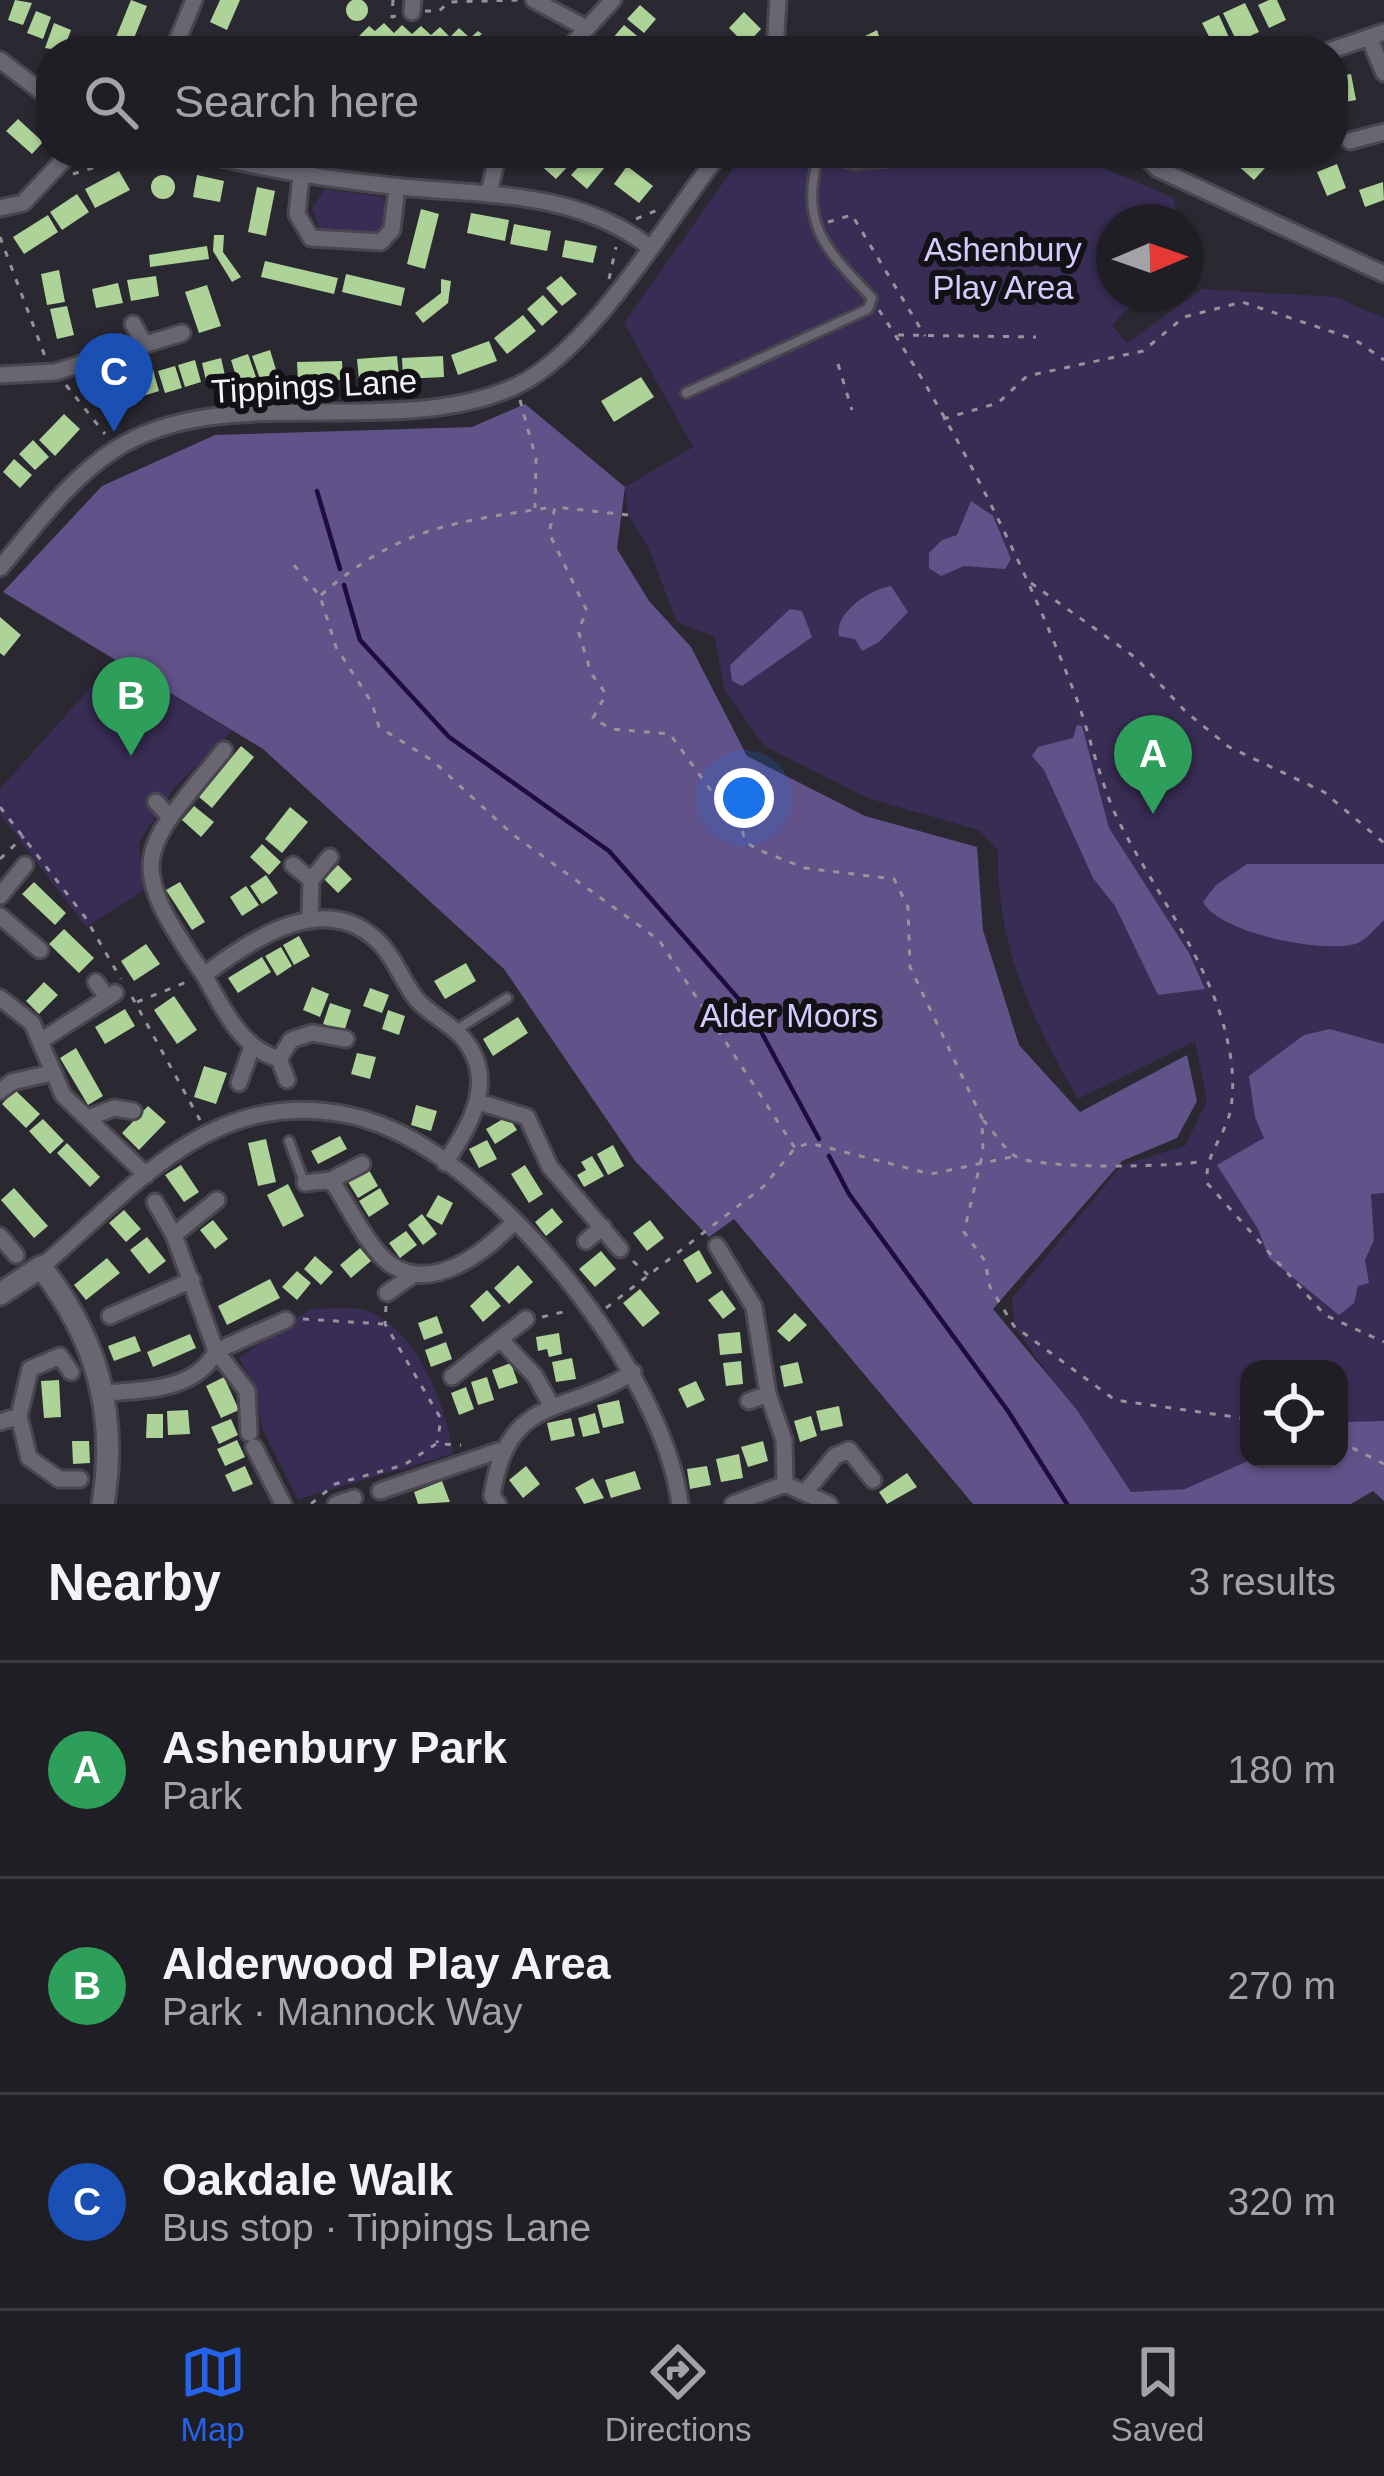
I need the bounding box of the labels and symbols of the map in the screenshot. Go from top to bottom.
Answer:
north arrow [1096,204,1204,312]
park label: Ashenbury Play Area [924,231,1082,306]
pin: C [75,333,153,432]
street label: Tippings Lane [210,362,418,410]
pin: B [92,657,170,756]
pin: A [1114,715,1192,814]
your location [714,768,774,828]
park label: Alder Moors [700,997,878,1034]

